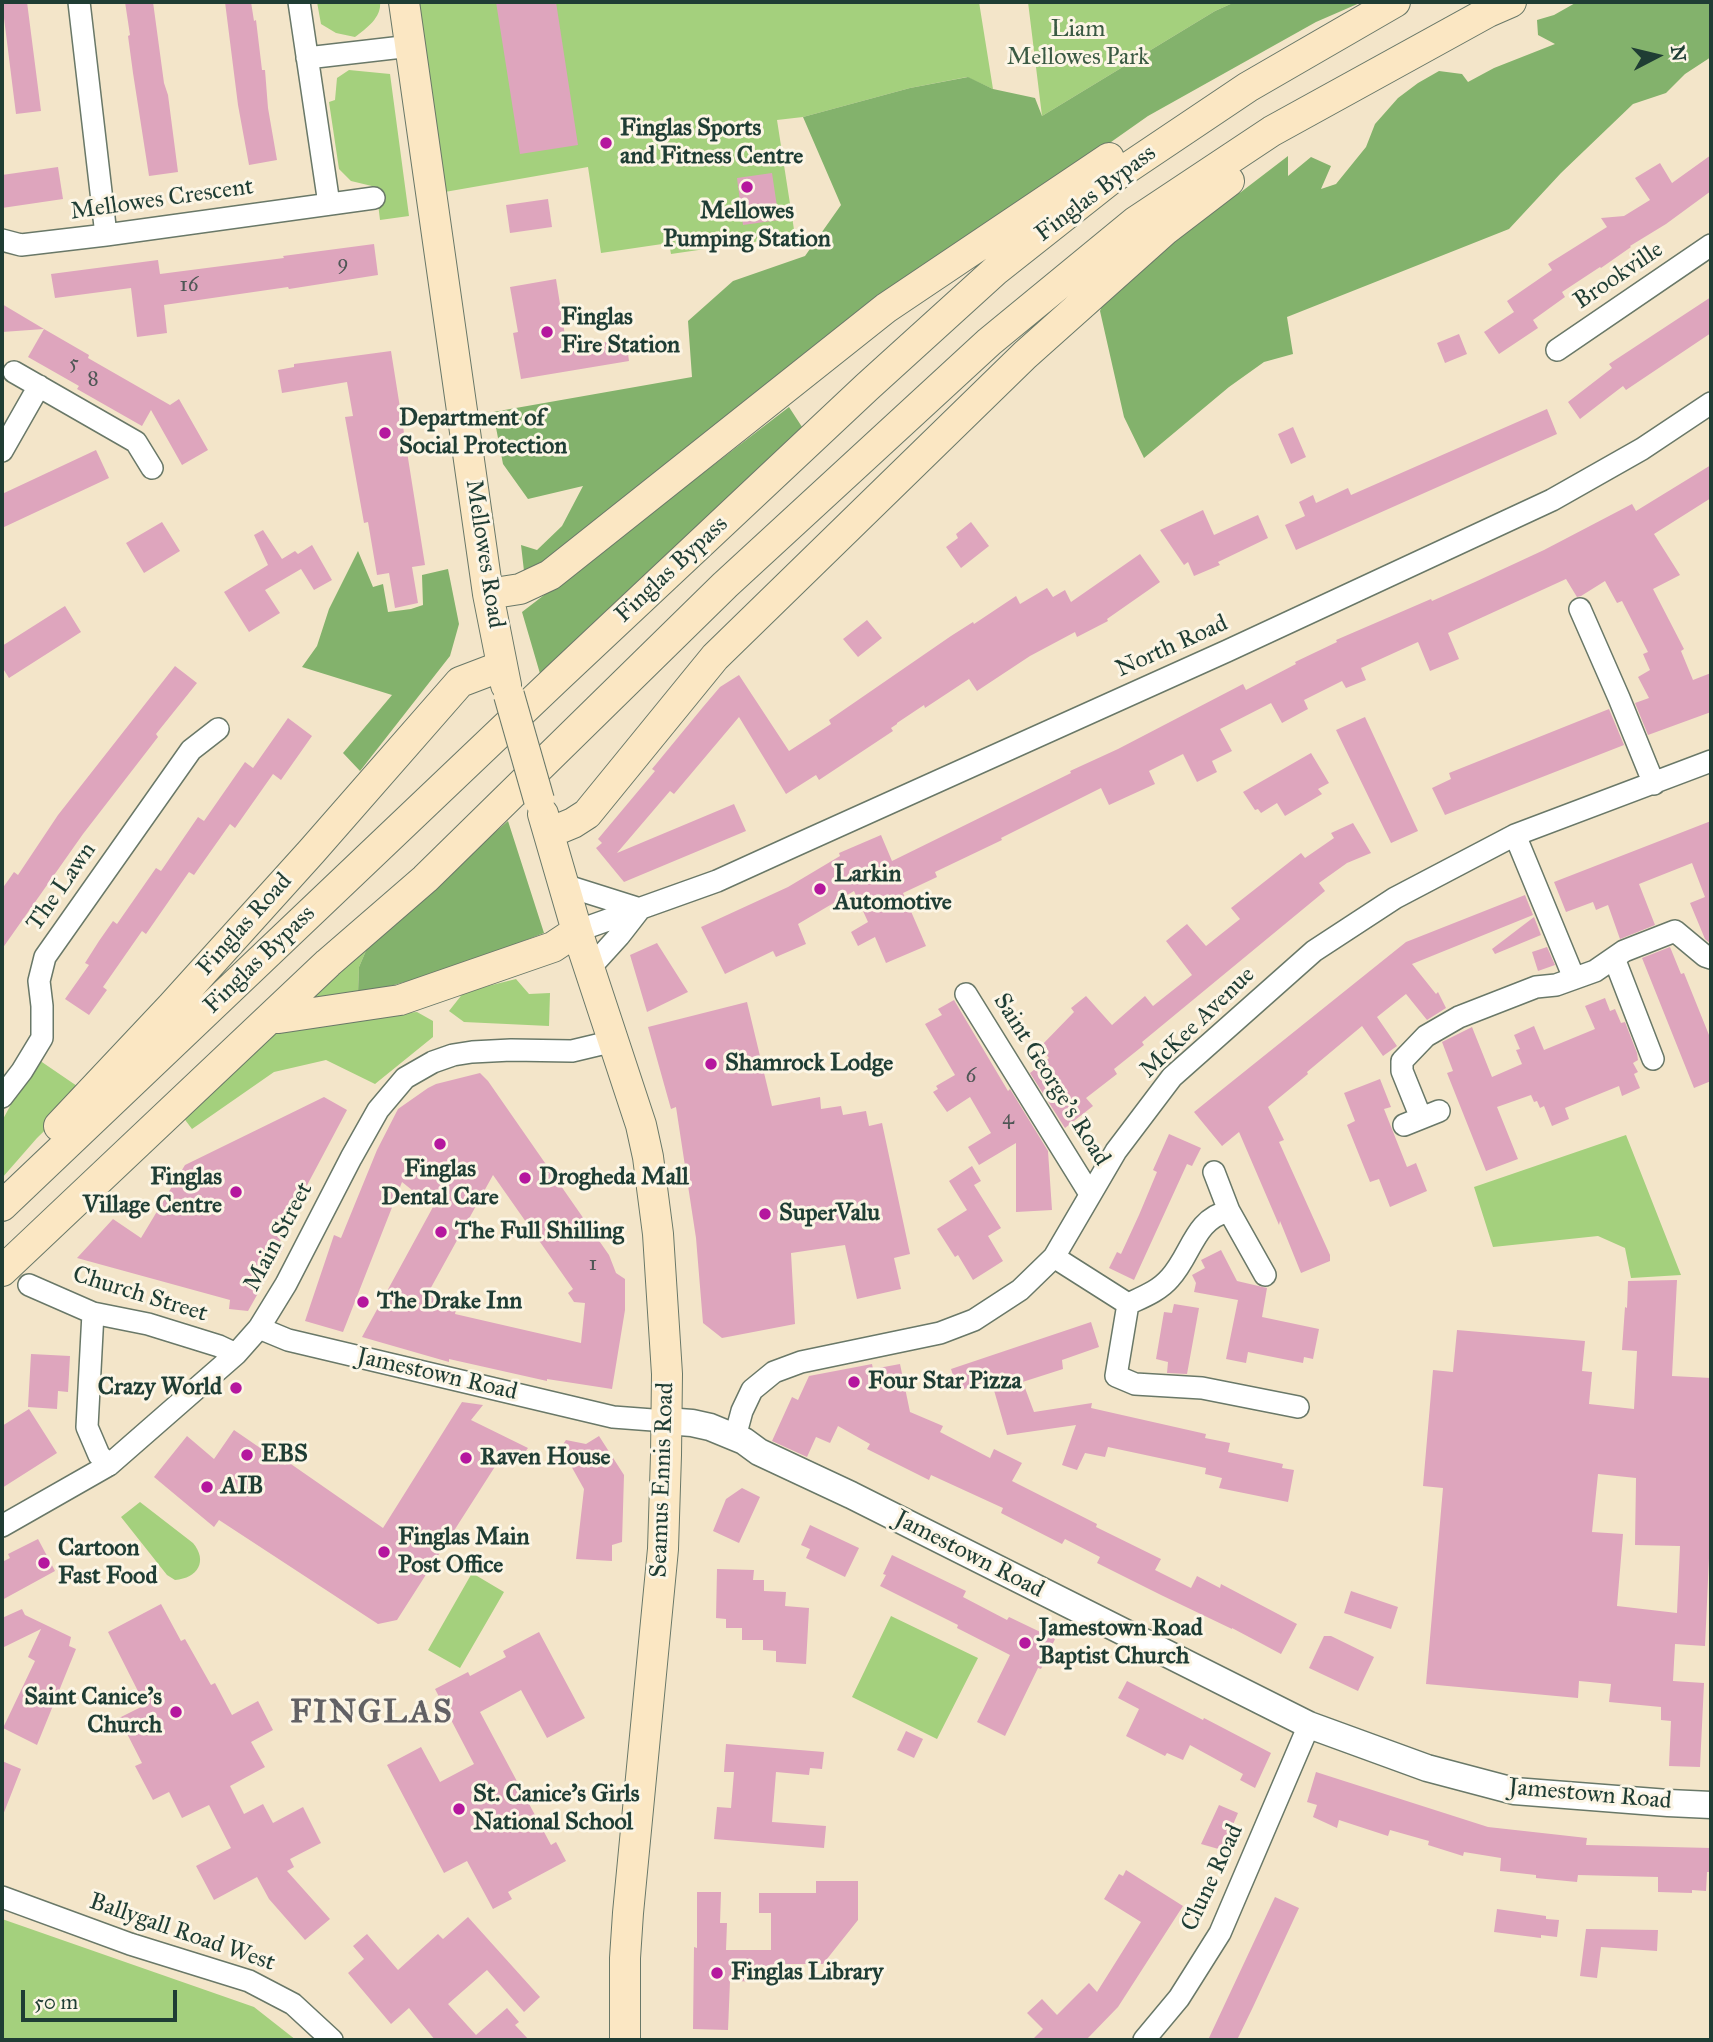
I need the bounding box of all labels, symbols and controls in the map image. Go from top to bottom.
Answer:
park label: Liam Mellowes Park [1007,16,1149,72]
north arrow [1622,21,1692,91]
text: N [1666,44,1691,63]
place label: Finglas Sports and Fitness Centre [620,115,803,171]
marker: Finglas Sports and Fitness Centre [598,135,614,151]
street label: Finglas Bypass [1030,139,1162,249]
street label: Mellowes Crescent [69,173,255,227]
marker: Mellowes Pumping Station [739,179,755,195]
place label: Mellowes Pumping Station [663,198,831,254]
street label: Brookville [1569,236,1669,316]
house number: 9 [337,251,349,277]
house number: 16 [179,273,199,299]
place label: Finglas Fire Station [561,304,680,360]
marker: Finglas Fire Station [539,324,555,340]
house number: 5 [69,351,79,377]
house number: 8 [87,367,99,393]
place label: Department of Social Protection [399,405,567,461]
marker: Department of Social Protection [377,425,393,441]
street label: Mellowes Road [458,478,510,630]
street label: Finglas Bypass [610,510,734,630]
street label: North Road [1112,610,1232,684]
street label: The Lawn [21,837,103,937]
place label: Larkin Automotive [834,861,952,917]
street label: Finglas Road [191,868,299,982]
marker: Larkin Automotive [812,881,828,897]
street label: Finglas Bypass [198,900,322,1020]
street label: McKee Avenue [1135,961,1261,1085]
street label: Saint George's Road [986,988,1116,1172]
place label: Shamrock Lodge [725,1050,893,1078]
marker: Shamrock Lodge [703,1056,719,1072]
house number: 6 [966,1064,976,1090]
house number: 4 [1002,1106,1014,1132]
marker: Finglas Dental Care [432,1136,448,1152]
place label: Finglas Dental Care [381,1156,499,1212]
place label: Finglas Village Centre [83,1164,222,1220]
place label: Drogheda Mall [539,1164,689,1192]
marker: Drogheda Mall [517,1170,533,1186]
street label: Main Street [238,1178,320,1296]
marker: Finglas Village Centre [228,1184,244,1200]
place label: SuperValu [779,1200,880,1228]
marker: SuperValu [757,1206,773,1222]
place label: The Full Shilling [455,1218,624,1246]
marker: The Full Shilling [433,1224,449,1240]
house number: 1 [589,1252,597,1278]
street label: Church Street [69,1261,211,1329]
place label: The Drake Inn [377,1288,522,1316]
marker: The Drake Inn [355,1294,371,1310]
street label: Jamestown Road [354,1343,520,1407]
place label: Four Star Pizza [868,1368,1022,1396]
place label: Crazy World [98,1374,222,1402]
marker: Four Star Pizza [846,1374,862,1390]
marker: Crazy World [228,1380,244,1396]
street label: Seamus Ennis Road [645,1382,681,1578]
place label: EBS [261,1441,308,1469]
place label: Raven House [480,1444,610,1472]
marker: EBS [239,1447,255,1463]
marker: Raven House [458,1450,474,1466]
place label: AIB [221,1473,263,1501]
marker: AIB [199,1479,215,1495]
street label: Jamestown Road [889,1505,1049,1605]
place label: Finglas Main Post Office [398,1524,529,1580]
place label: Cartoon Fast Food [58,1535,157,1591]
marker: Finglas Main Post Office [376,1544,392,1560]
marker: Cartoon Fast Food [36,1555,52,1571]
place label: Jamestown Road Baptist Church [1039,1615,1203,1671]
marker: Jamestown Road Baptist Church [1017,1635,1033,1651]
place label: Saint Canice's Church [24,1684,162,1740]
district label: FINGLAS [291,1695,453,1733]
marker: Saint Canice's Church [168,1704,184,1720]
street label: Jamestown Road [1507,1774,1673,1816]
place label: St. Canice's Girls National School [473,1781,640,1837]
marker: St. Canice's Girls National School [451,1801,467,1817]
street label: Clune Road [1176,1820,1250,1936]
street label: Ballygall Road West [85,1888,279,1978]
place label: Finglas Library [731,1959,883,1987]
marker: Finglas Library [709,1965,725,1981]
scale bar [24,1976,180,2020]
text: 50 m [34,1989,78,2015]

